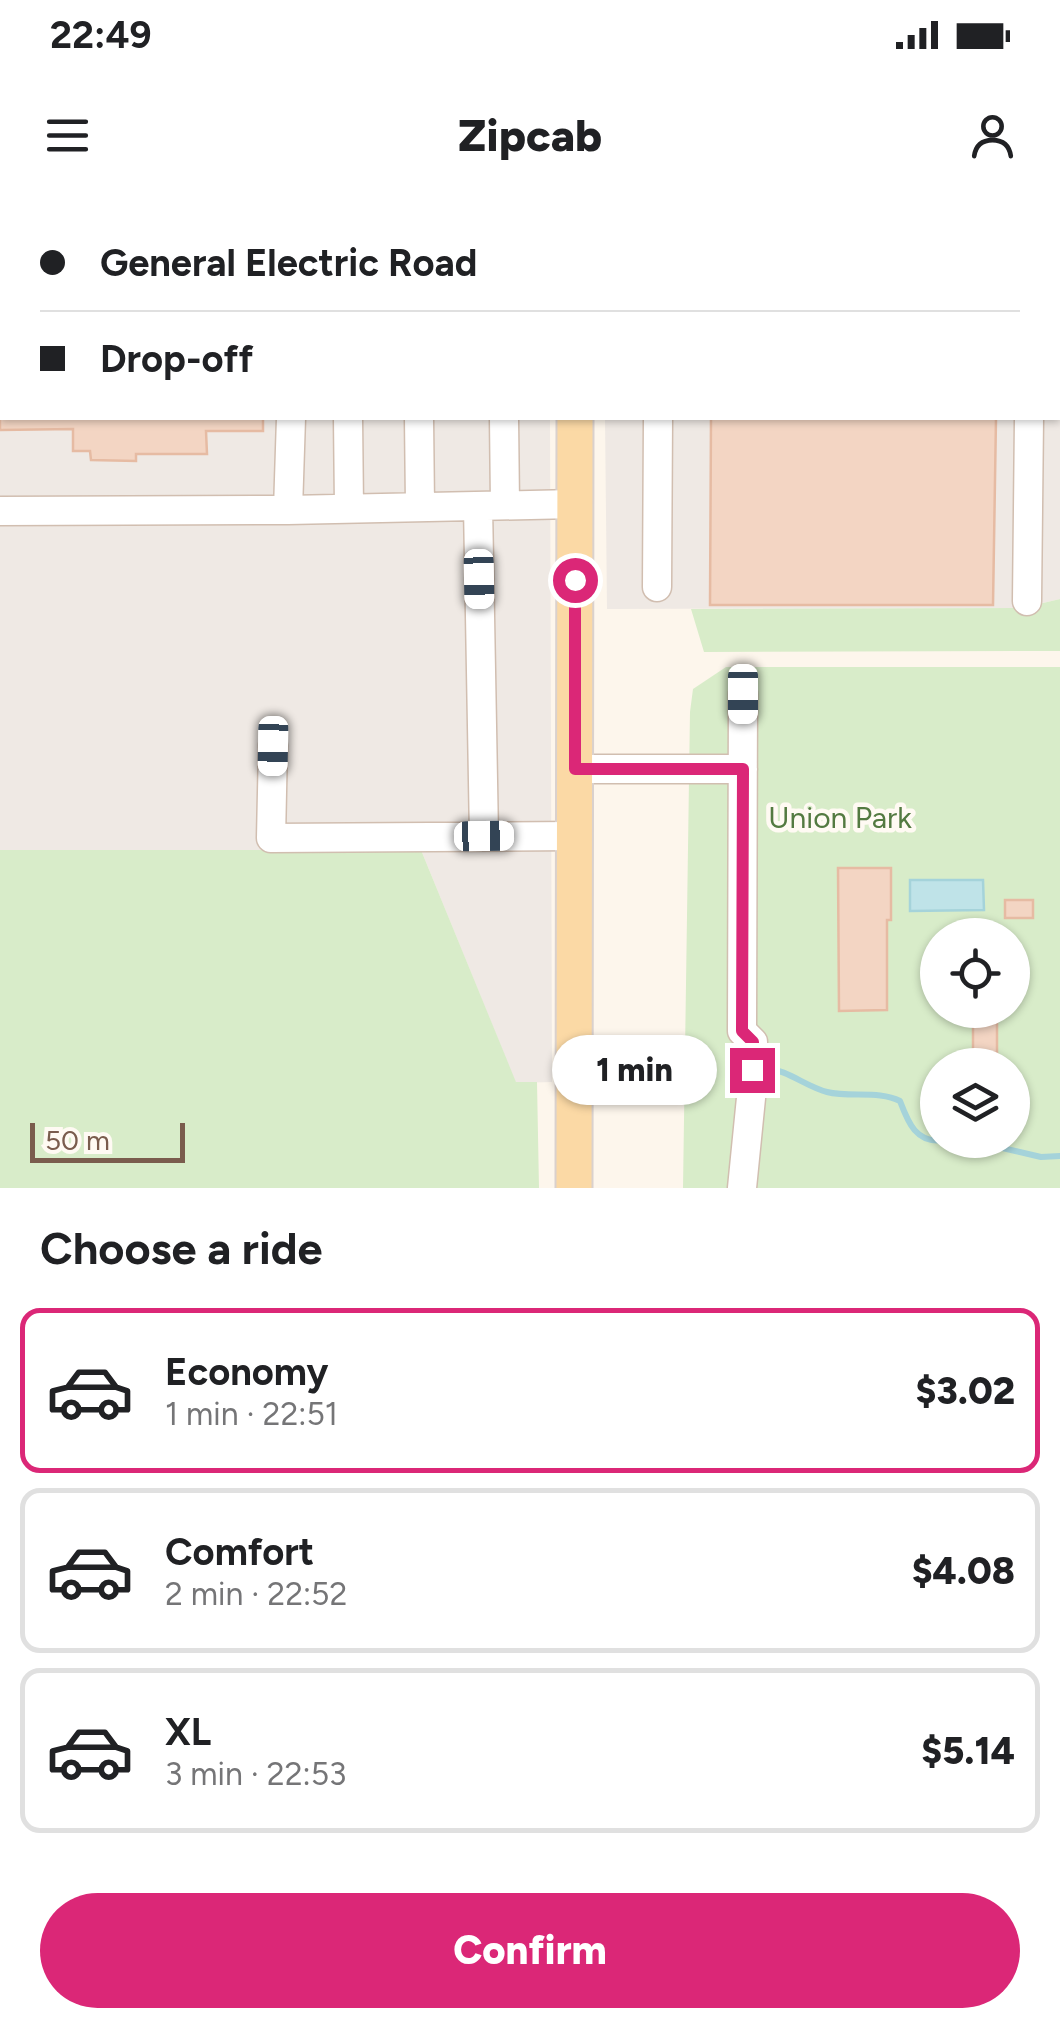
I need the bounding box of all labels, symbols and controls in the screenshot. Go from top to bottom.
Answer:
text: 22:49 [50,12,152,58]
icon: menu [40,108,95,163]
text: Zipcab [458,108,602,162]
icon: person [965,108,1020,163]
text: General Electric Road [100,240,477,286]
text: Drop-off [100,336,253,382]
car [463,549,495,609]
route start [553,558,598,603]
car [728,664,758,724]
car [257,716,289,776]
park label: Union Park [768,799,912,836]
car [454,820,514,852]
map controls [920,918,1030,1158]
button: locate [920,918,1030,1028]
callout: 1 min [552,1035,717,1105]
route end [730,1048,775,1093]
button: layers [920,1048,1030,1158]
text: 1 min [596,1051,673,1089]
scale bar [30,1118,185,1163]
text: 50 m [45,1123,110,1157]
text: Choose a ride [40,1221,322,1275]
icon: car [45,1346,135,1436]
text: Economy [165,1349,328,1395]
text: $3.02 [916,1368,1015,1414]
text: 1 min · 22:51 [165,1395,338,1433]
icon: car [45,1526,135,1616]
text: Comfort [165,1529,314,1575]
text: $4.08 [912,1548,1015,1594]
text: 2 min · 22:52 [165,1575,347,1613]
icon: car [45,1706,135,1796]
text: XL [165,1709,211,1755]
text: $5.14 [921,1728,1015,1774]
text: 3 min · 22:53 [165,1755,346,1793]
button: Confirm [40,1893,1020,2008]

